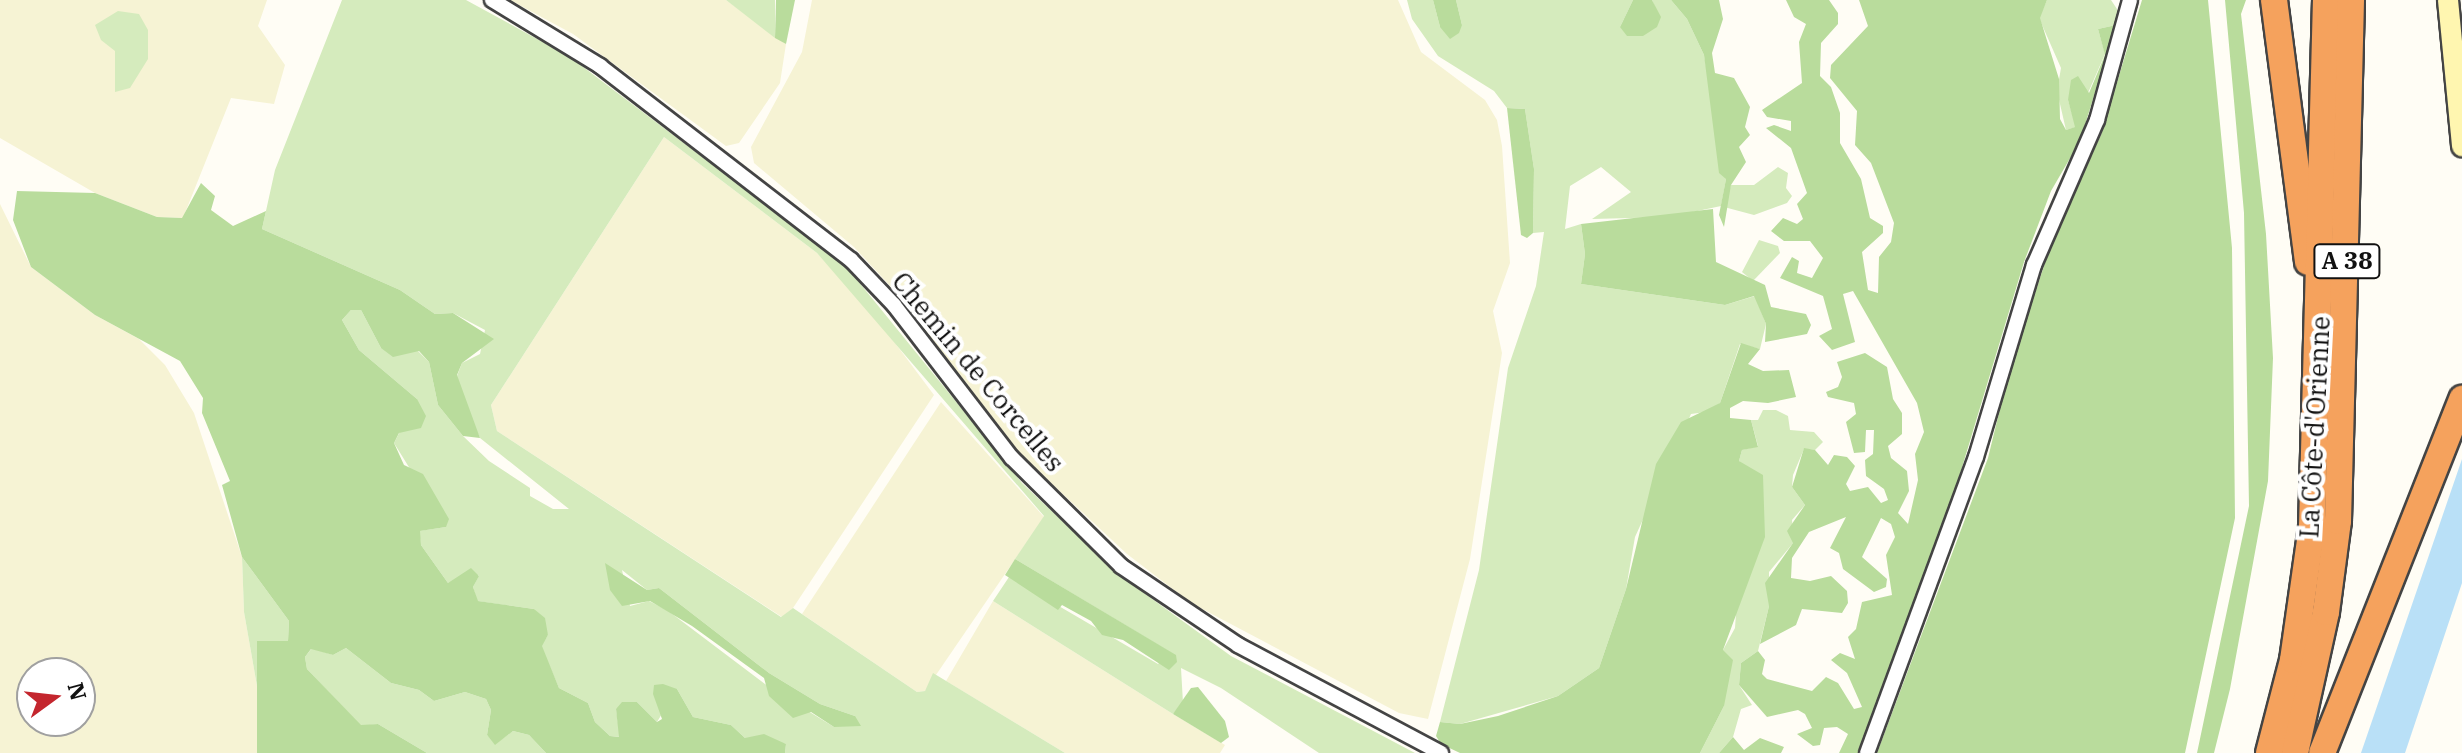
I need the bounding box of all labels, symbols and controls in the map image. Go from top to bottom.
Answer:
road number: A 38 [2313,241,2381,281]
street label: Chemin de Corcelles [886,266,1070,478]
street label: La Côte-d'Orienne [2294,315,2336,539]
north arrow [16,657,96,737]
text: N [61,679,94,703]

